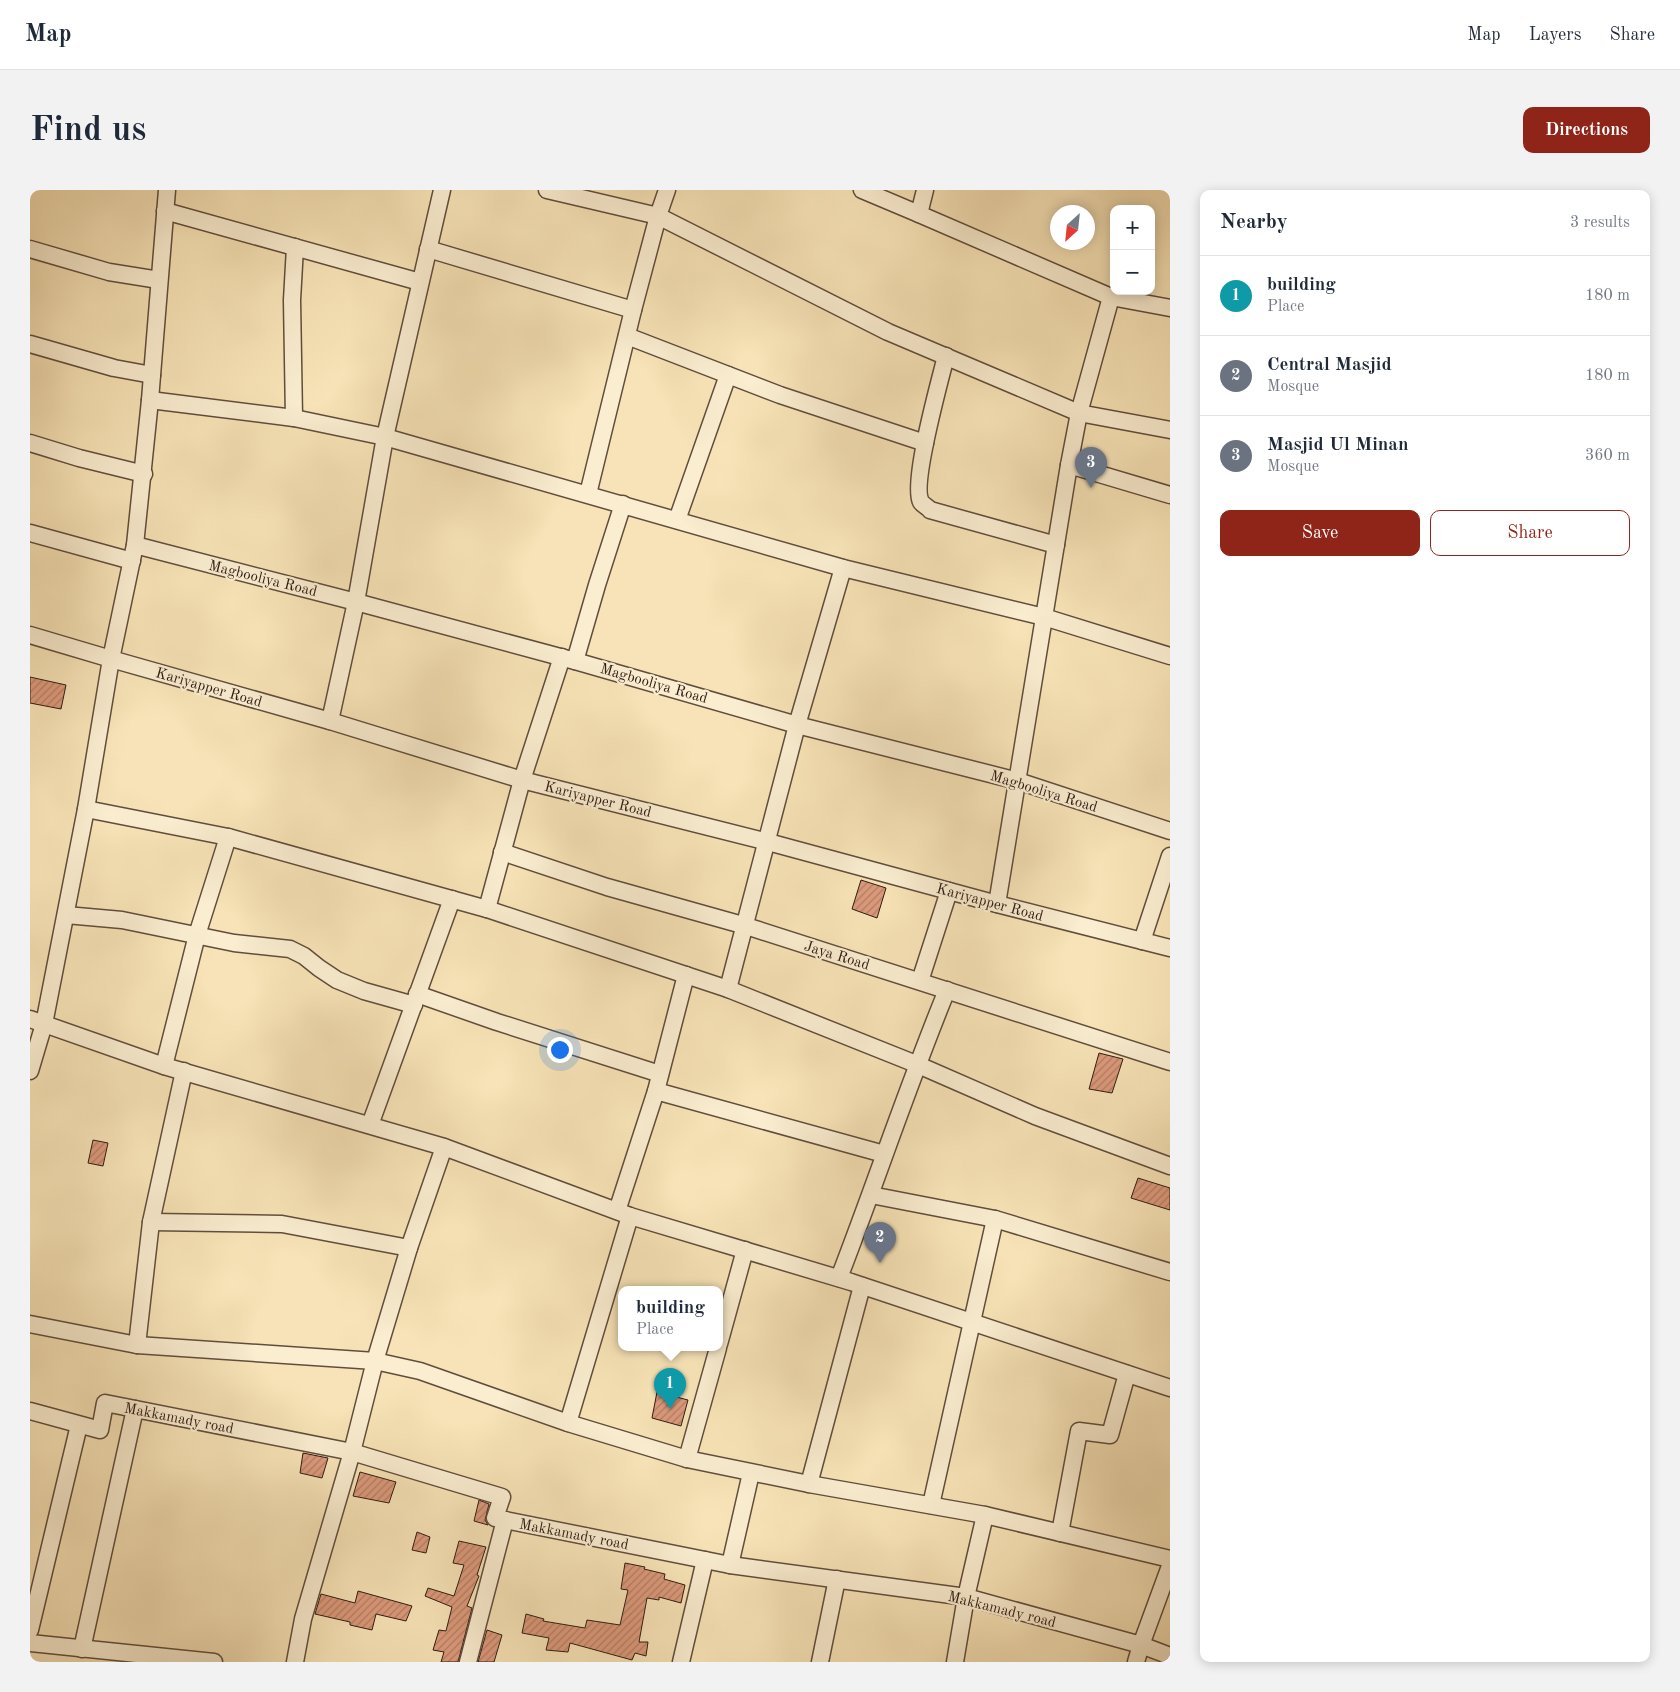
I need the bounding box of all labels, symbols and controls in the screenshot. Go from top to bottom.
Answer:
text: Map [25,23,72,47]
text: Map [1467,26,1501,44]
text: Layers [1529,26,1581,44]
text: Share [1609,26,1655,44]
button: Directions [1523,107,1650,153]
text: Find us [30,113,146,148]
north arrow [1050,205,1095,250]
map controls [1110,205,1155,295]
button: + [1110,205,1155,250]
text: Nearby [1220,212,1288,233]
text: 3 results [1570,215,1630,231]
button: − [1110,250,1155,295]
text: building [1267,276,1336,295]
text: 1 [1231,288,1241,304]
text: 180 m [1585,288,1630,304]
text: Place [1267,299,1304,315]
text: Central Masjid [1267,356,1392,375]
text: 2 [1231,368,1241,384]
text: 180 m [1585,368,1630,384]
text: Mosque [1267,379,1319,395]
text: Masjid Ul Minan [1267,436,1409,455]
pin: 3 [1075,447,1107,488]
text: 3 [1231,448,1241,464]
text: 360 m [1585,448,1630,464]
text: Mosque [1267,459,1319,475]
button: Save [1220,510,1420,556]
button: Share [1430,510,1630,556]
street label: Magbooliya Road [207,559,319,600]
street label: Magbooliya Road [598,662,709,707]
street label: Kariyapper Road [154,666,264,711]
street label: Magbooliya Road [988,769,1099,816]
street label: Kariyapper Road [542,780,653,821]
street label: Kariyapper Road [935,882,1045,925]
street label: Jaya Road [802,939,871,974]
your location [547,1037,573,1063]
pin: 2 [864,1222,896,1263]
popup [618,1286,723,1351]
text: building [636,1299,705,1318]
text: Place [636,1322,674,1338]
pin: 1 [654,1368,686,1409]
street label: Makkamady road [123,1402,235,1437]
street label: Makkamady road [518,1518,630,1553]
street label: Makkamady road [946,1590,1058,1631]

